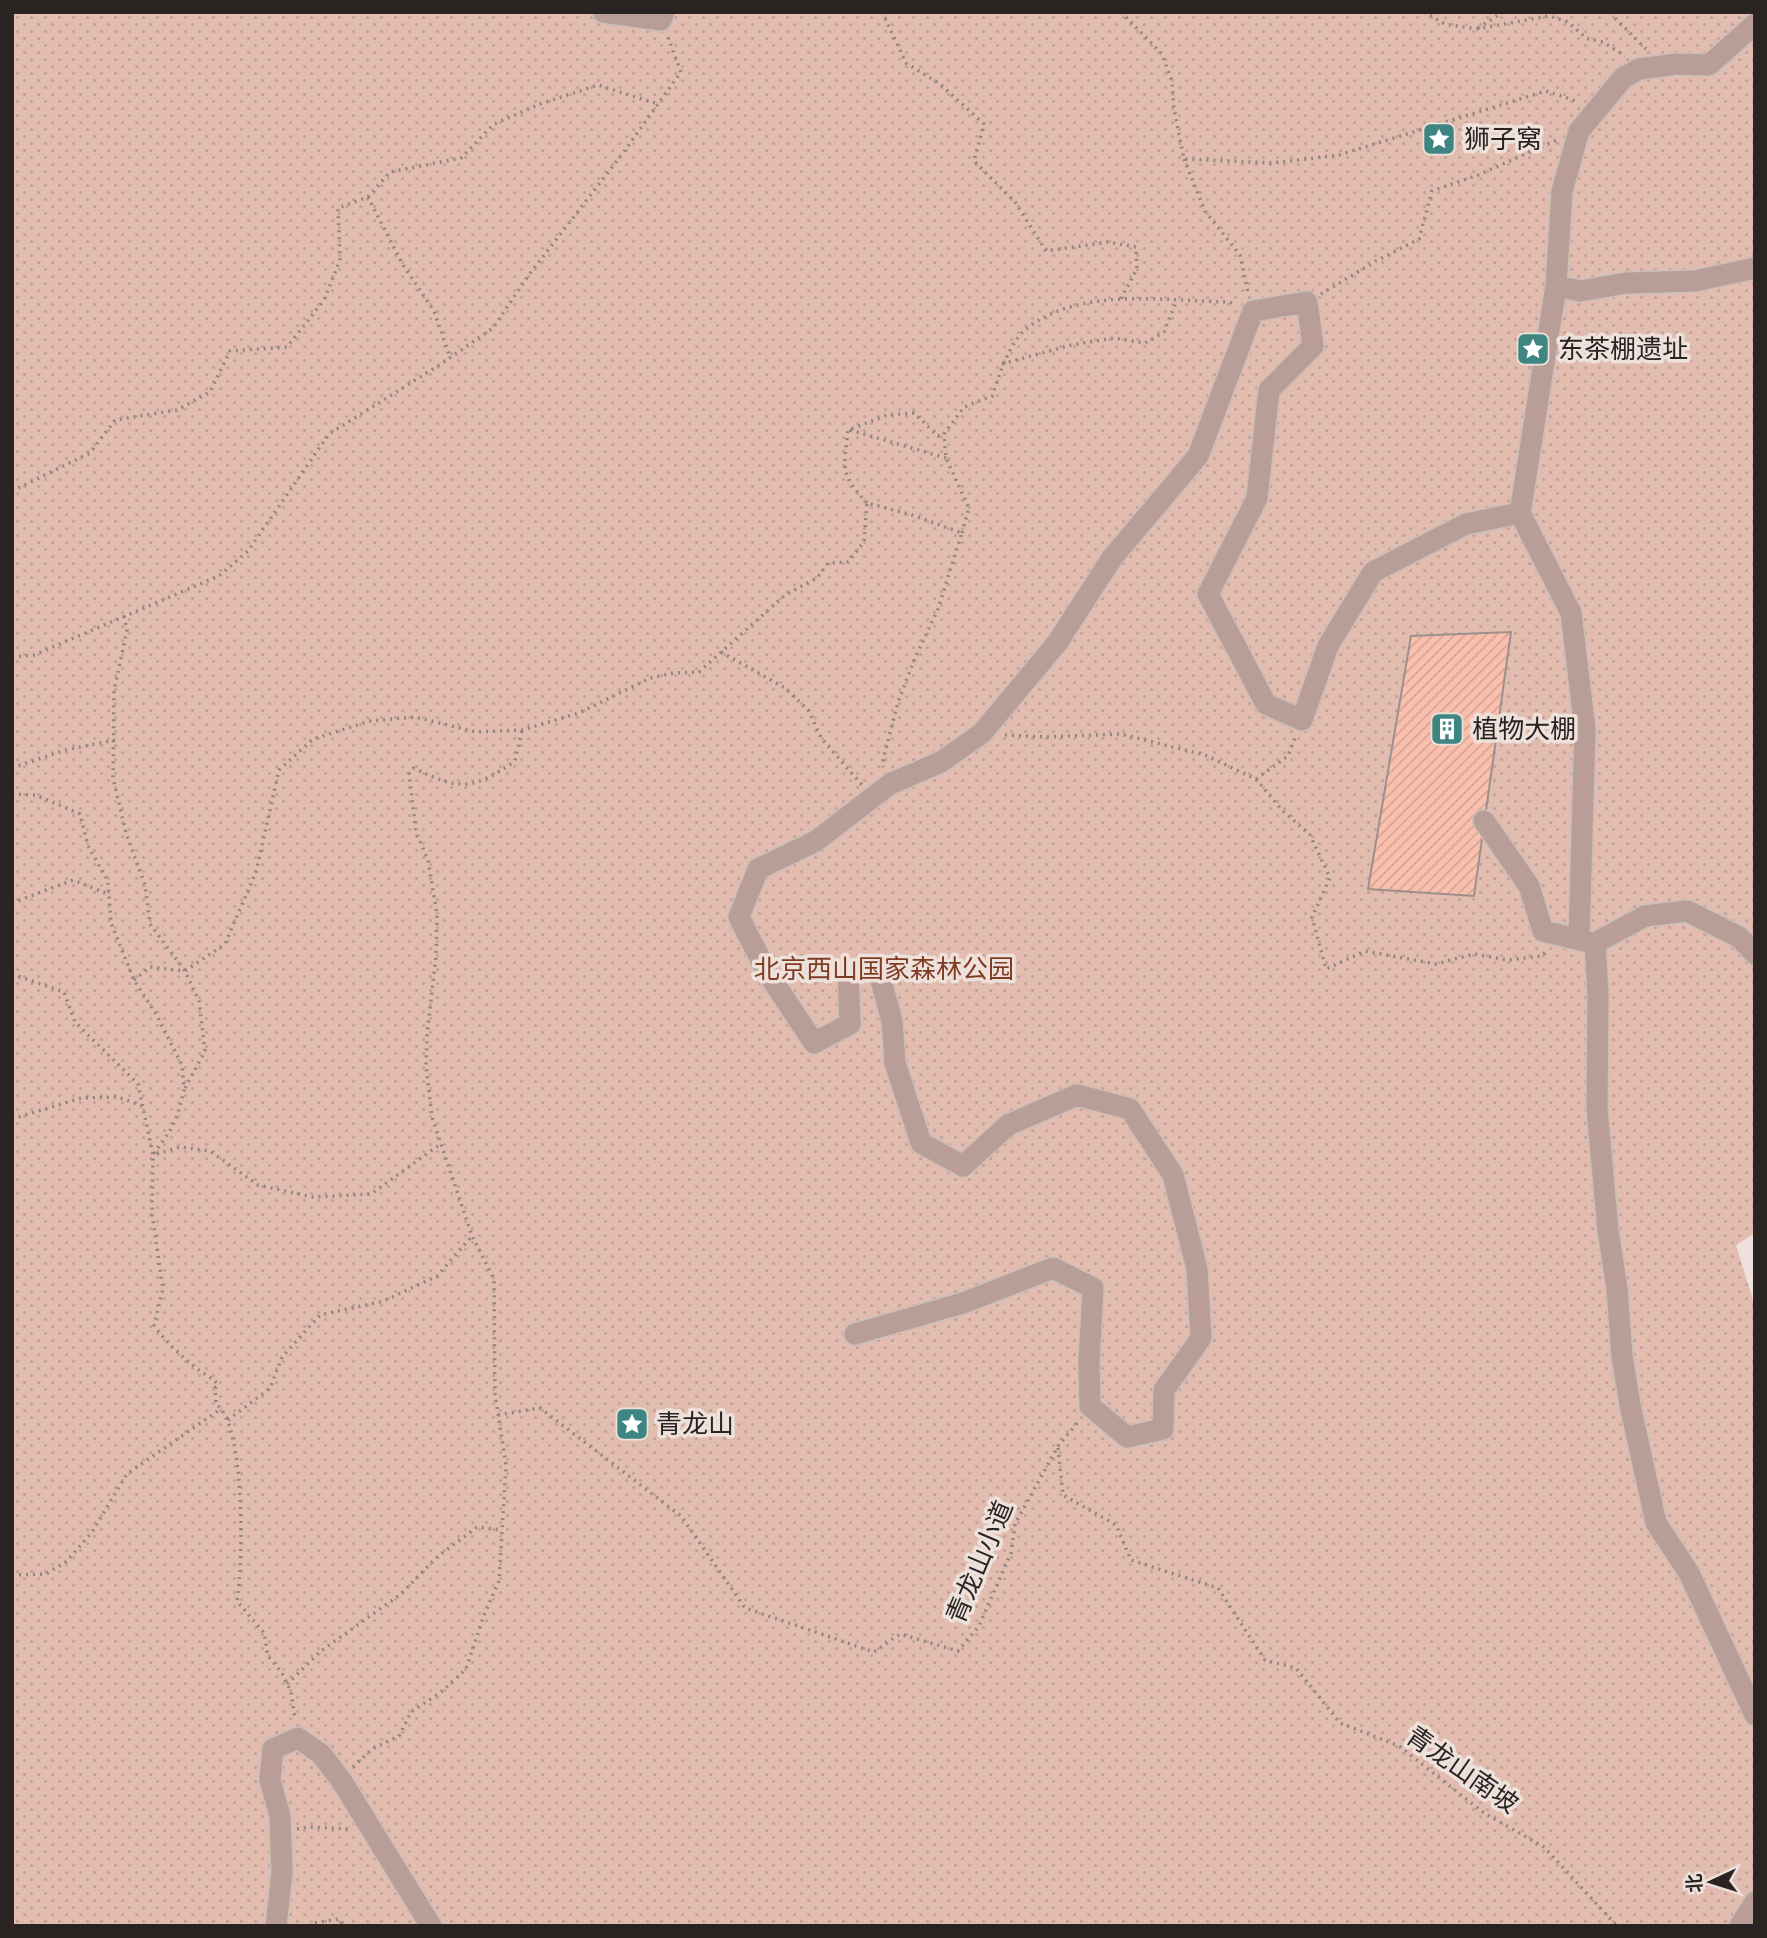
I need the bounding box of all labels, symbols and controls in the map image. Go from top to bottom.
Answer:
place icon: 狮子窝 [1420,120,1458,158]
place label: 狮子窝 [1464,124,1542,155]
place icon: 东茶棚遗址 [1514,330,1552,368]
place label: 东茶棚遗址 [1558,334,1688,365]
building icon: 植物大棚 [1428,710,1466,748]
place label: 植物大棚 [1472,714,1576,745]
park label: 北京西山国家森林公园 [754,954,1014,985]
place icon: 青龙山 [613,1405,651,1443]
place label: 青龙山 [656,1409,734,1440]
street label: 青龙山小道 [940,1496,1020,1628]
street label: 青龙山南坡 [1400,1720,1524,1820]
north arrow [1676,1847,1746,1917]
text: 北 [1683,1873,1707,1893]

